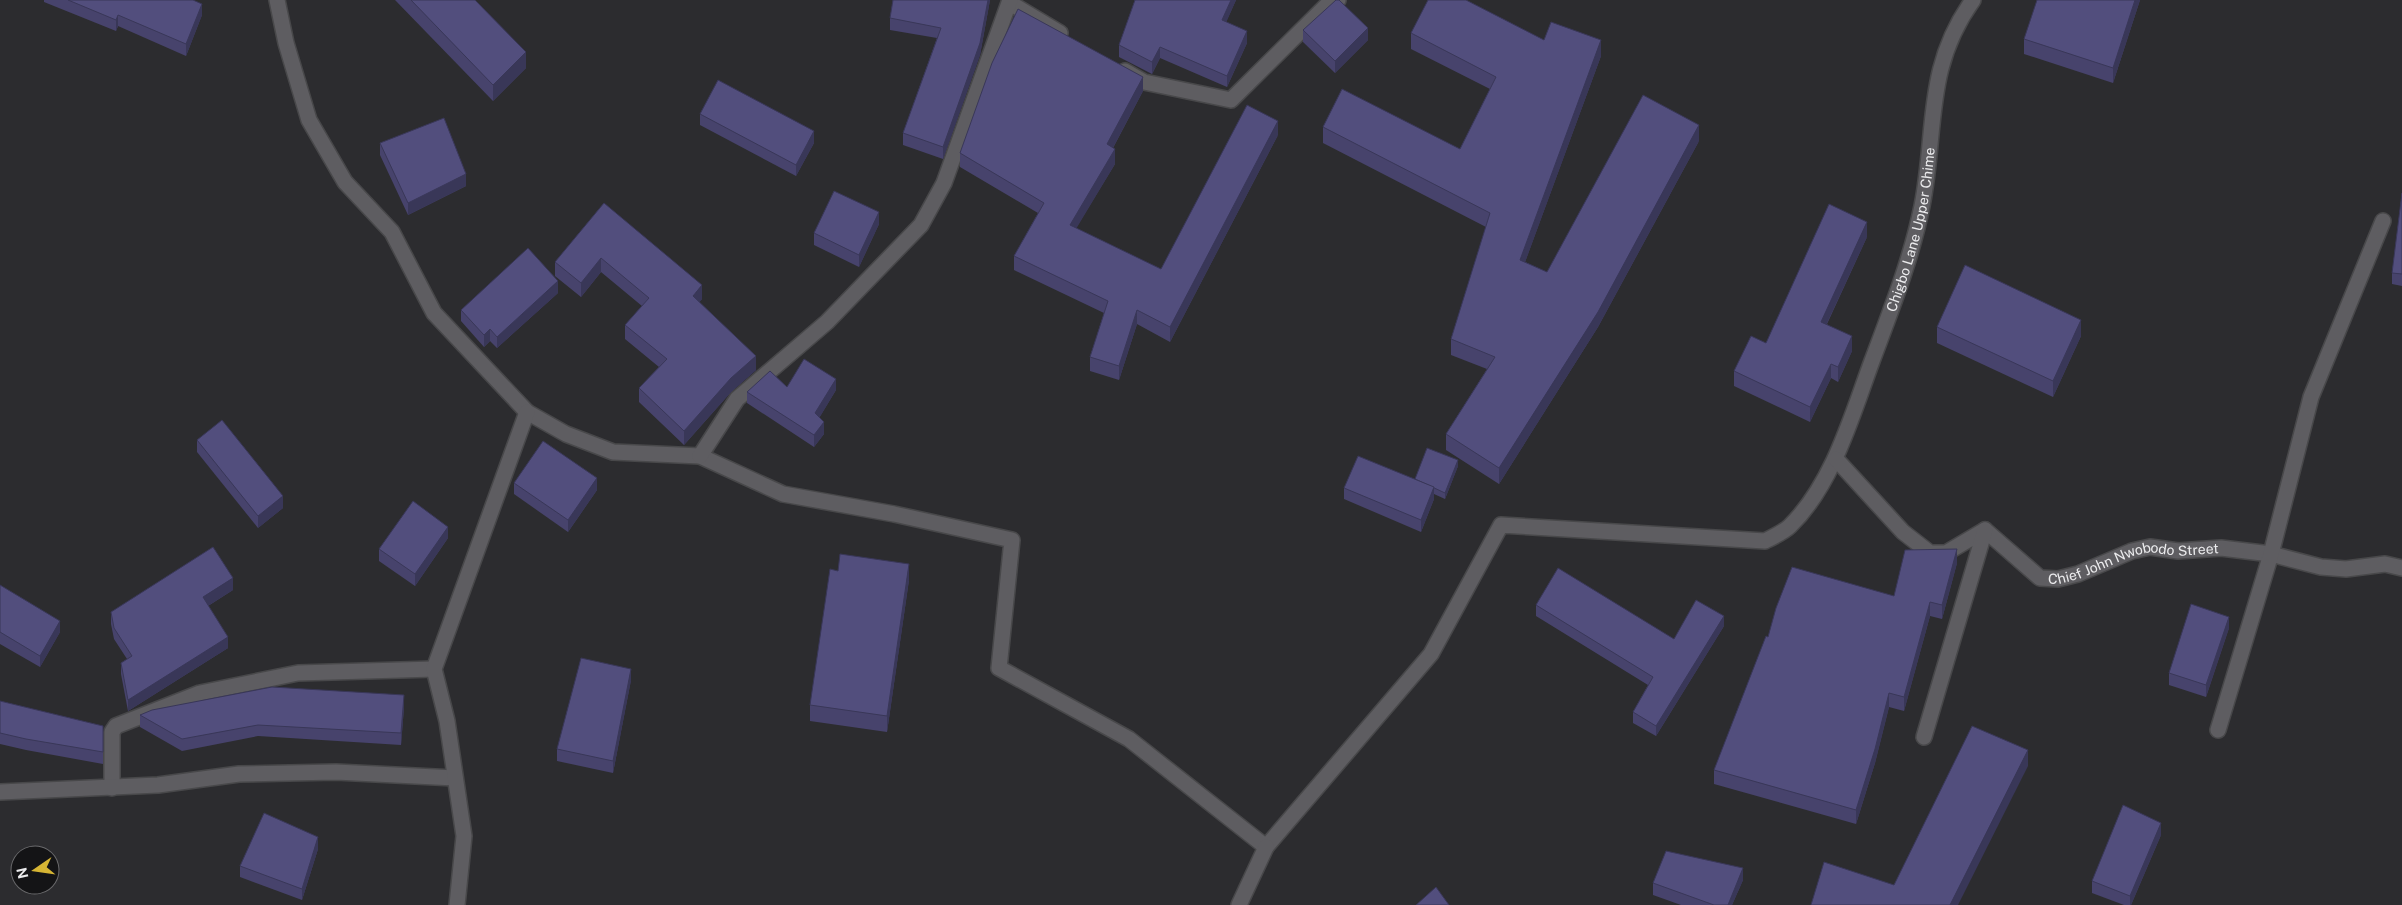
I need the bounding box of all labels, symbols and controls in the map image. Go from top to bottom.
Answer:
street label: Chigbo Lane Upper Chime [1883,147,1938,314]
street label: Chief John Nwobodo Street [2048,539,2219,587]
north arrow [10,845,60,895]
text: N [13,866,31,880]

